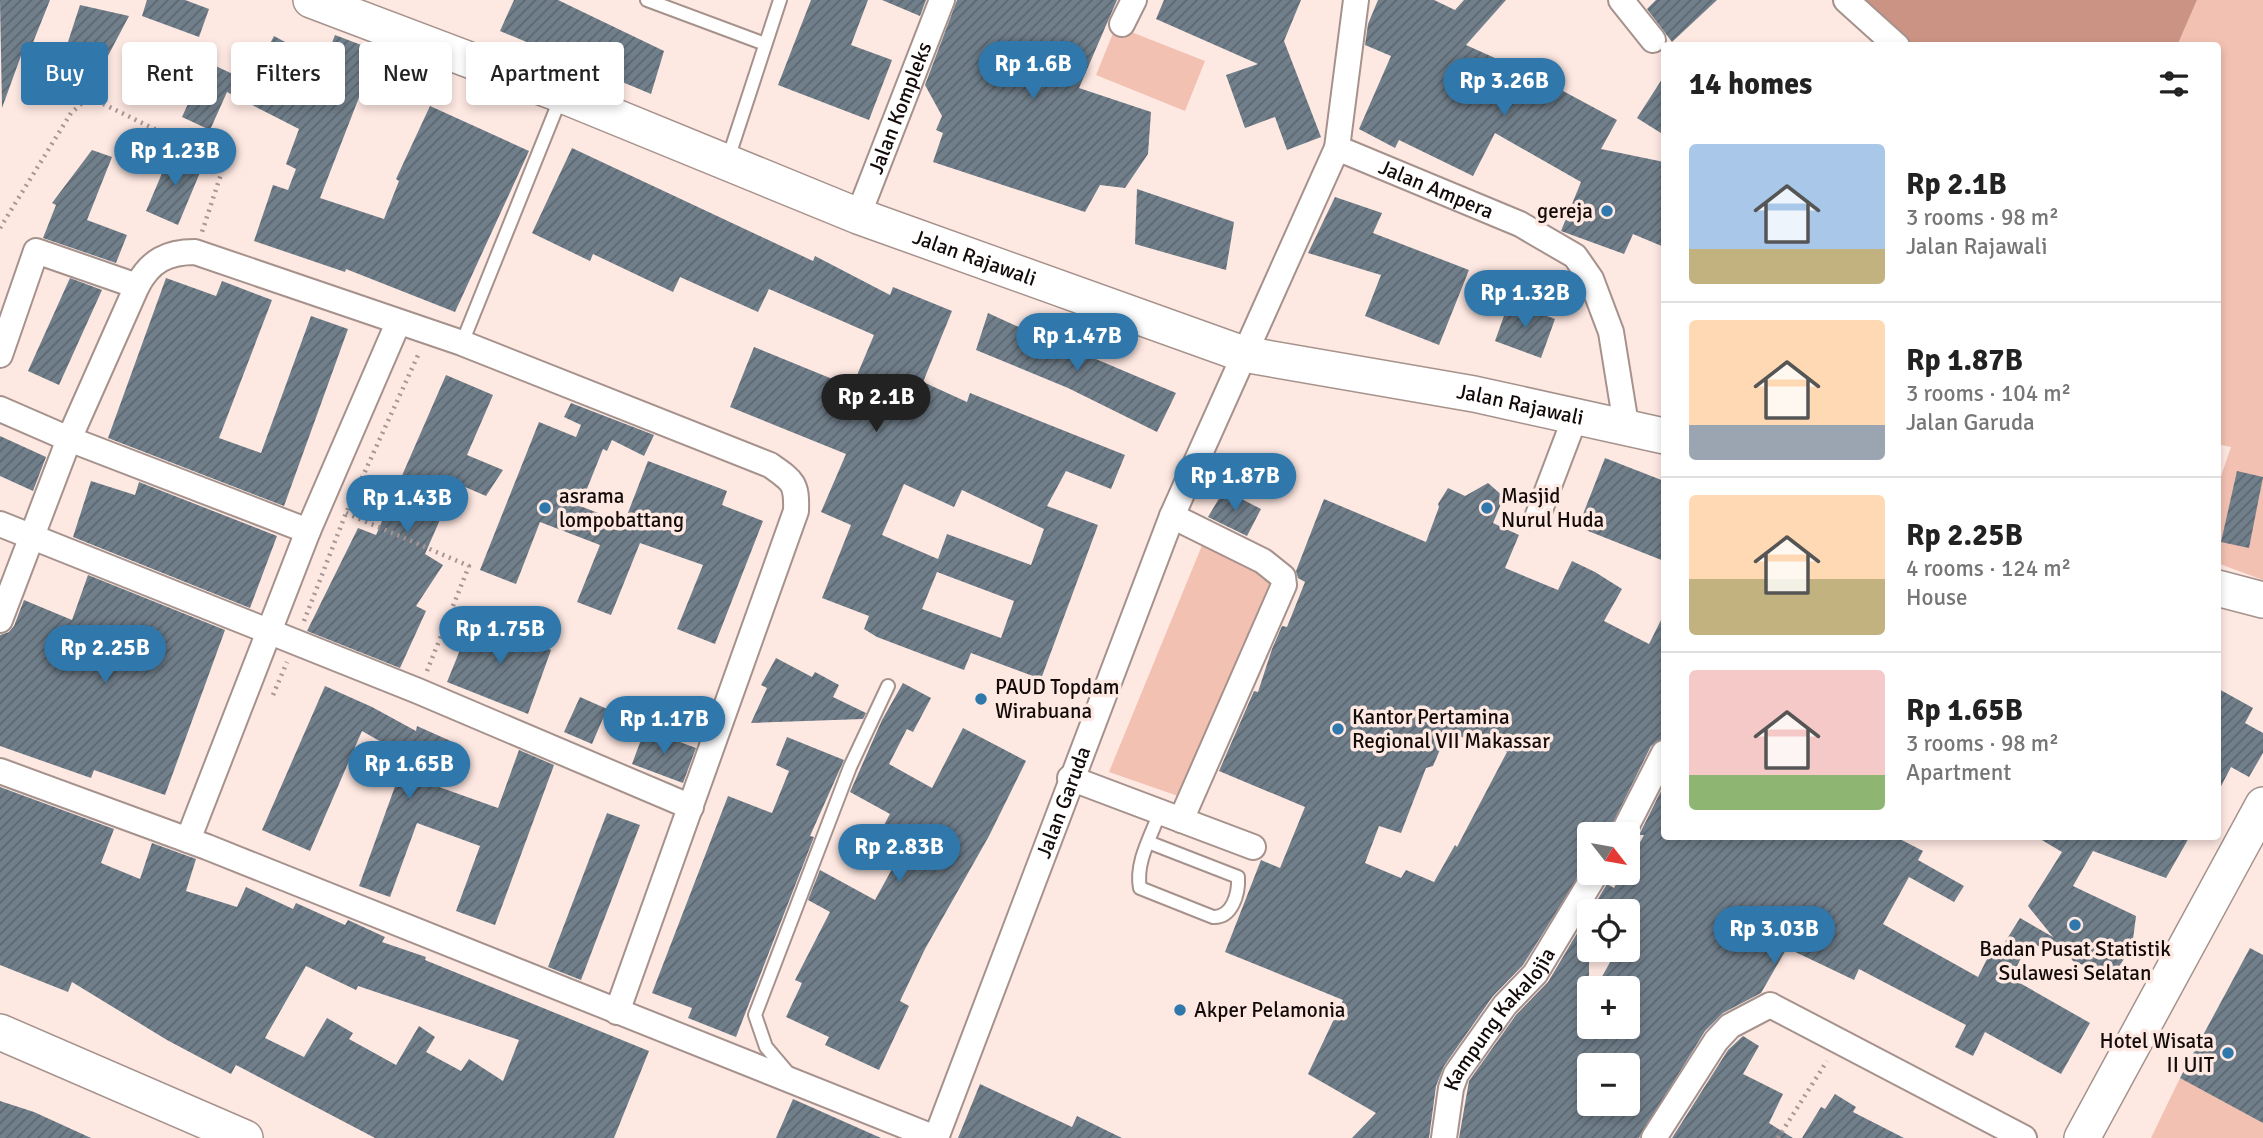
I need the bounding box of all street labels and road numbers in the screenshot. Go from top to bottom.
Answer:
street label: Jalan Kompleks [863,38,937,178]
street label: Jalan Ampera [1375,154,1498,225]
street label: Jalan Rajawali [909,224,1040,292]
street label: Jalan Rajawali [1455,378,1586,431]
street label: Jalan Garuda [1030,743,1096,862]
street label: Kampung Kakalojia [1438,943,1561,1094]

